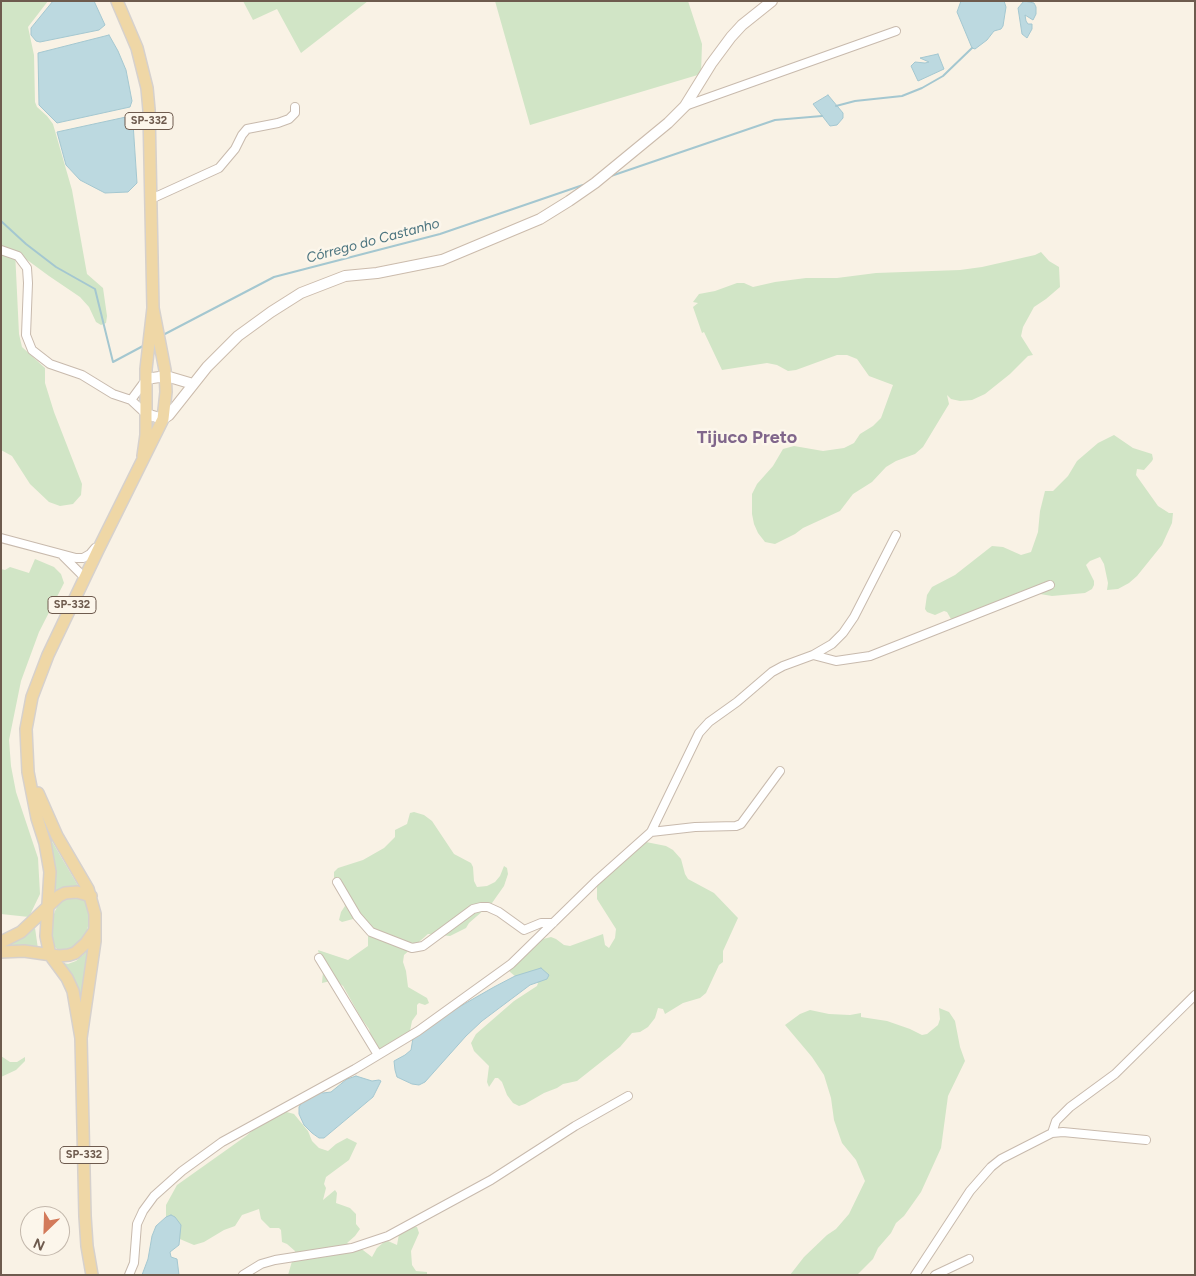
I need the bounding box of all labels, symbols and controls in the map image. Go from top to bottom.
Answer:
road number: SP-332 [125,112,173,130]
water label: Córrego do Castanho [305,215,441,267]
district label: Tijuco Preto [697,427,797,449]
road number: SP-332 [48,596,96,614]
road number: SP-332 [60,1146,108,1164]
north arrow [20,1206,70,1256]
text: N [31,1234,48,1254]

